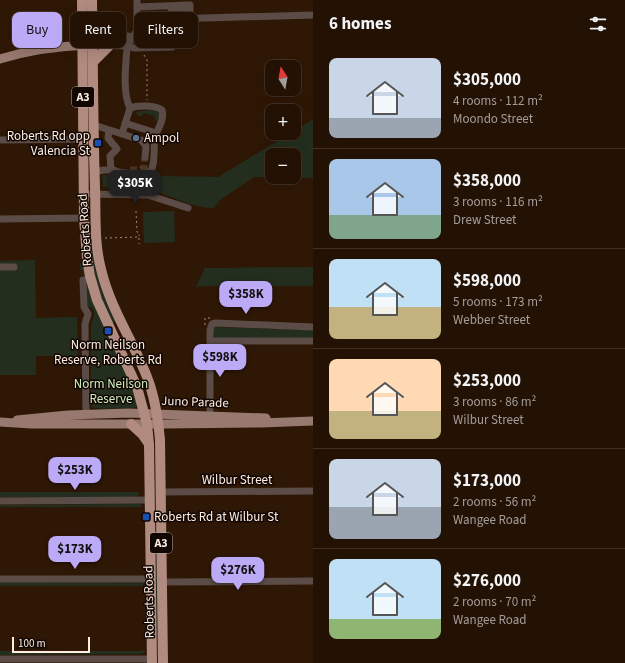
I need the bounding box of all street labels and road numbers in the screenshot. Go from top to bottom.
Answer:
road number: A3 [72,87,94,107]
street label: Roberts Road [73,193,97,267]
street label: Juno Parade [161,392,229,412]
street label: Wilbur Street [202,471,273,489]
road number: A3 [150,533,172,553]
street label: Roberts Road [139,566,159,638]

